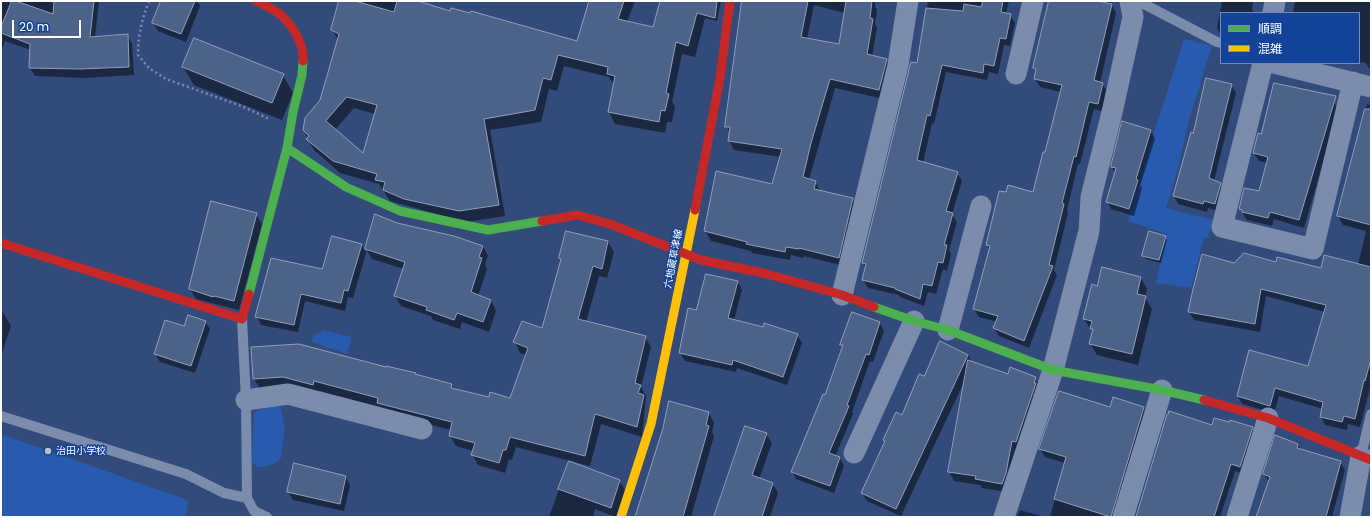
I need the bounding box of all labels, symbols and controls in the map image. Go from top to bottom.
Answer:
scale bar [14,12,83,38]
legend [1220,12,1360,64]
text: 20 m [19,18,49,35]
text: 順調 [1258,20,1282,37]
text: 混雑 [1258,40,1282,57]
street label: 六地蔵草津線 [662,228,686,290]
place label: 治田小学校 [56,445,106,457]
marker: 治田小学校 [43,446,53,456]

